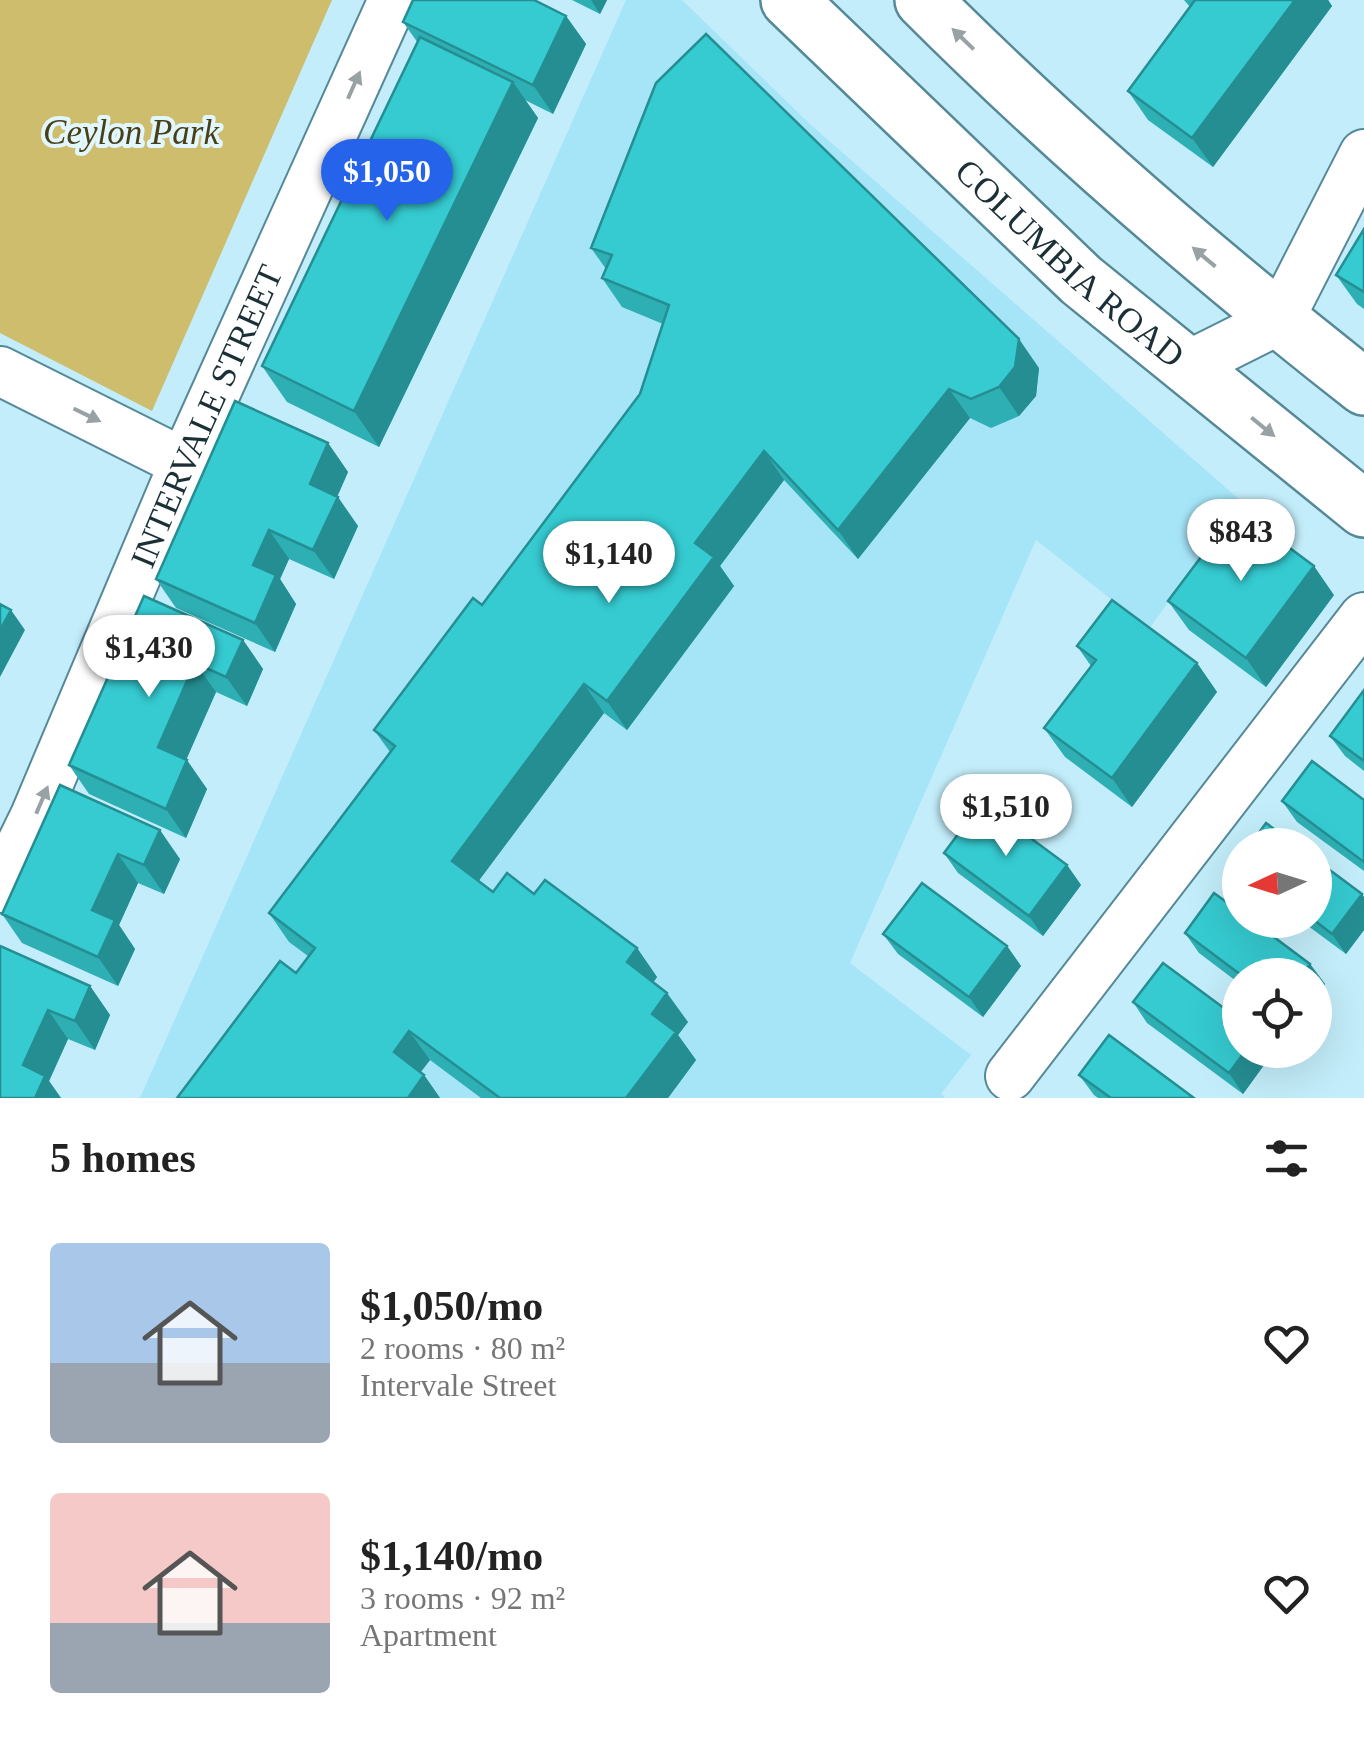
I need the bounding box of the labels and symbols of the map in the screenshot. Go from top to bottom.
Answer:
one-way arrow [951,28,975,51]
one-way arrow [346,70,363,99]
park label: Ceylon Park [43,113,220,152]
pin: $1,050 [306,139,468,224]
street label: COLUMBIA ROAD [947,151,1192,375]
one-way arrow [1192,246,1217,268]
street label: INTERVALE STREET [123,259,291,573]
one-way arrow [73,406,102,423]
one-way arrow [1250,416,1275,437]
pin: $843 [1182,499,1300,584]
pin: $1,140 [528,521,690,606]
pin: $1,430 [68,615,230,700]
pin: $1,510 [925,774,1087,859]
one-way arrow [34,785,50,815]
north arrow [1222,828,1332,938]

